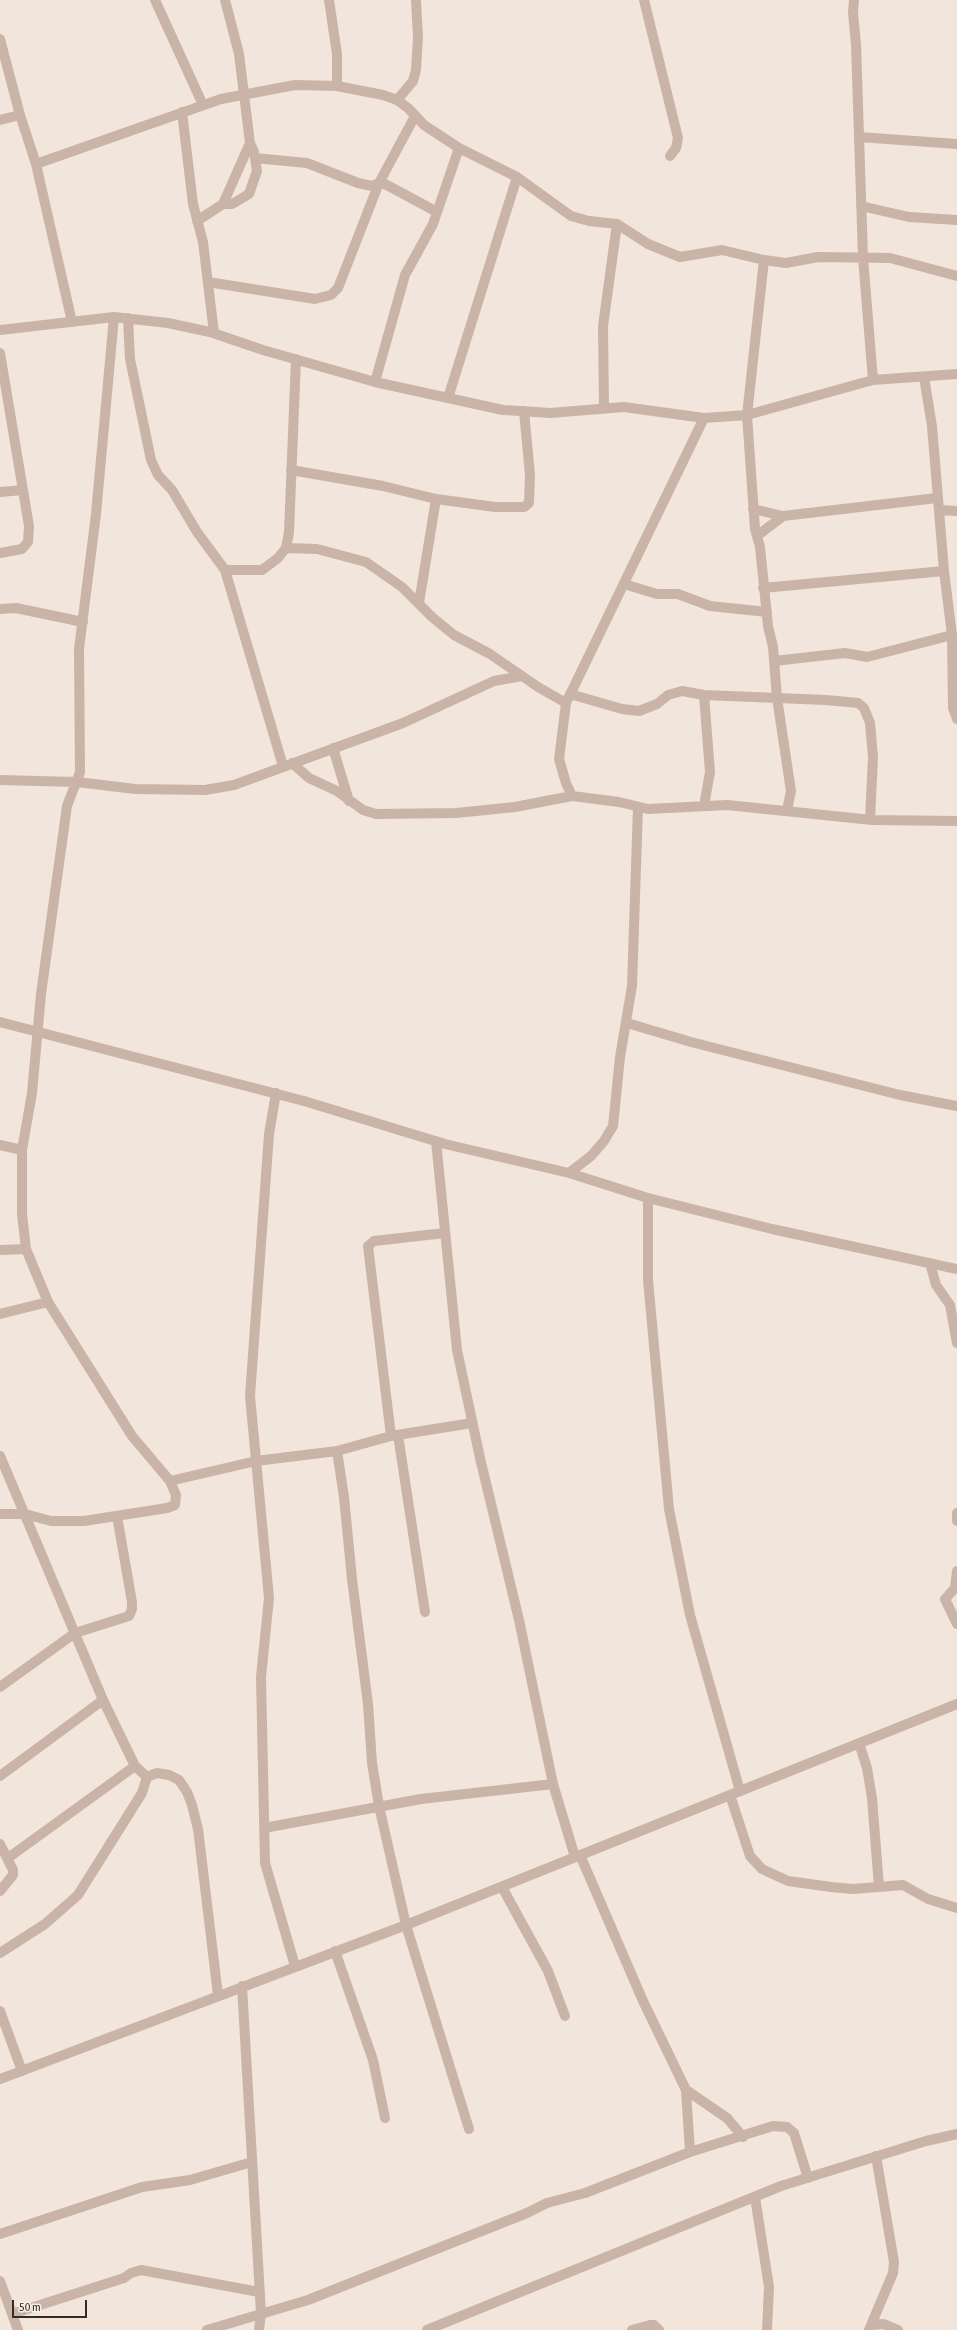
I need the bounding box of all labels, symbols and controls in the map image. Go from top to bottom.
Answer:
scale bar [14,2292,89,2318]
text: 50 m [19,2300,41,2314]

